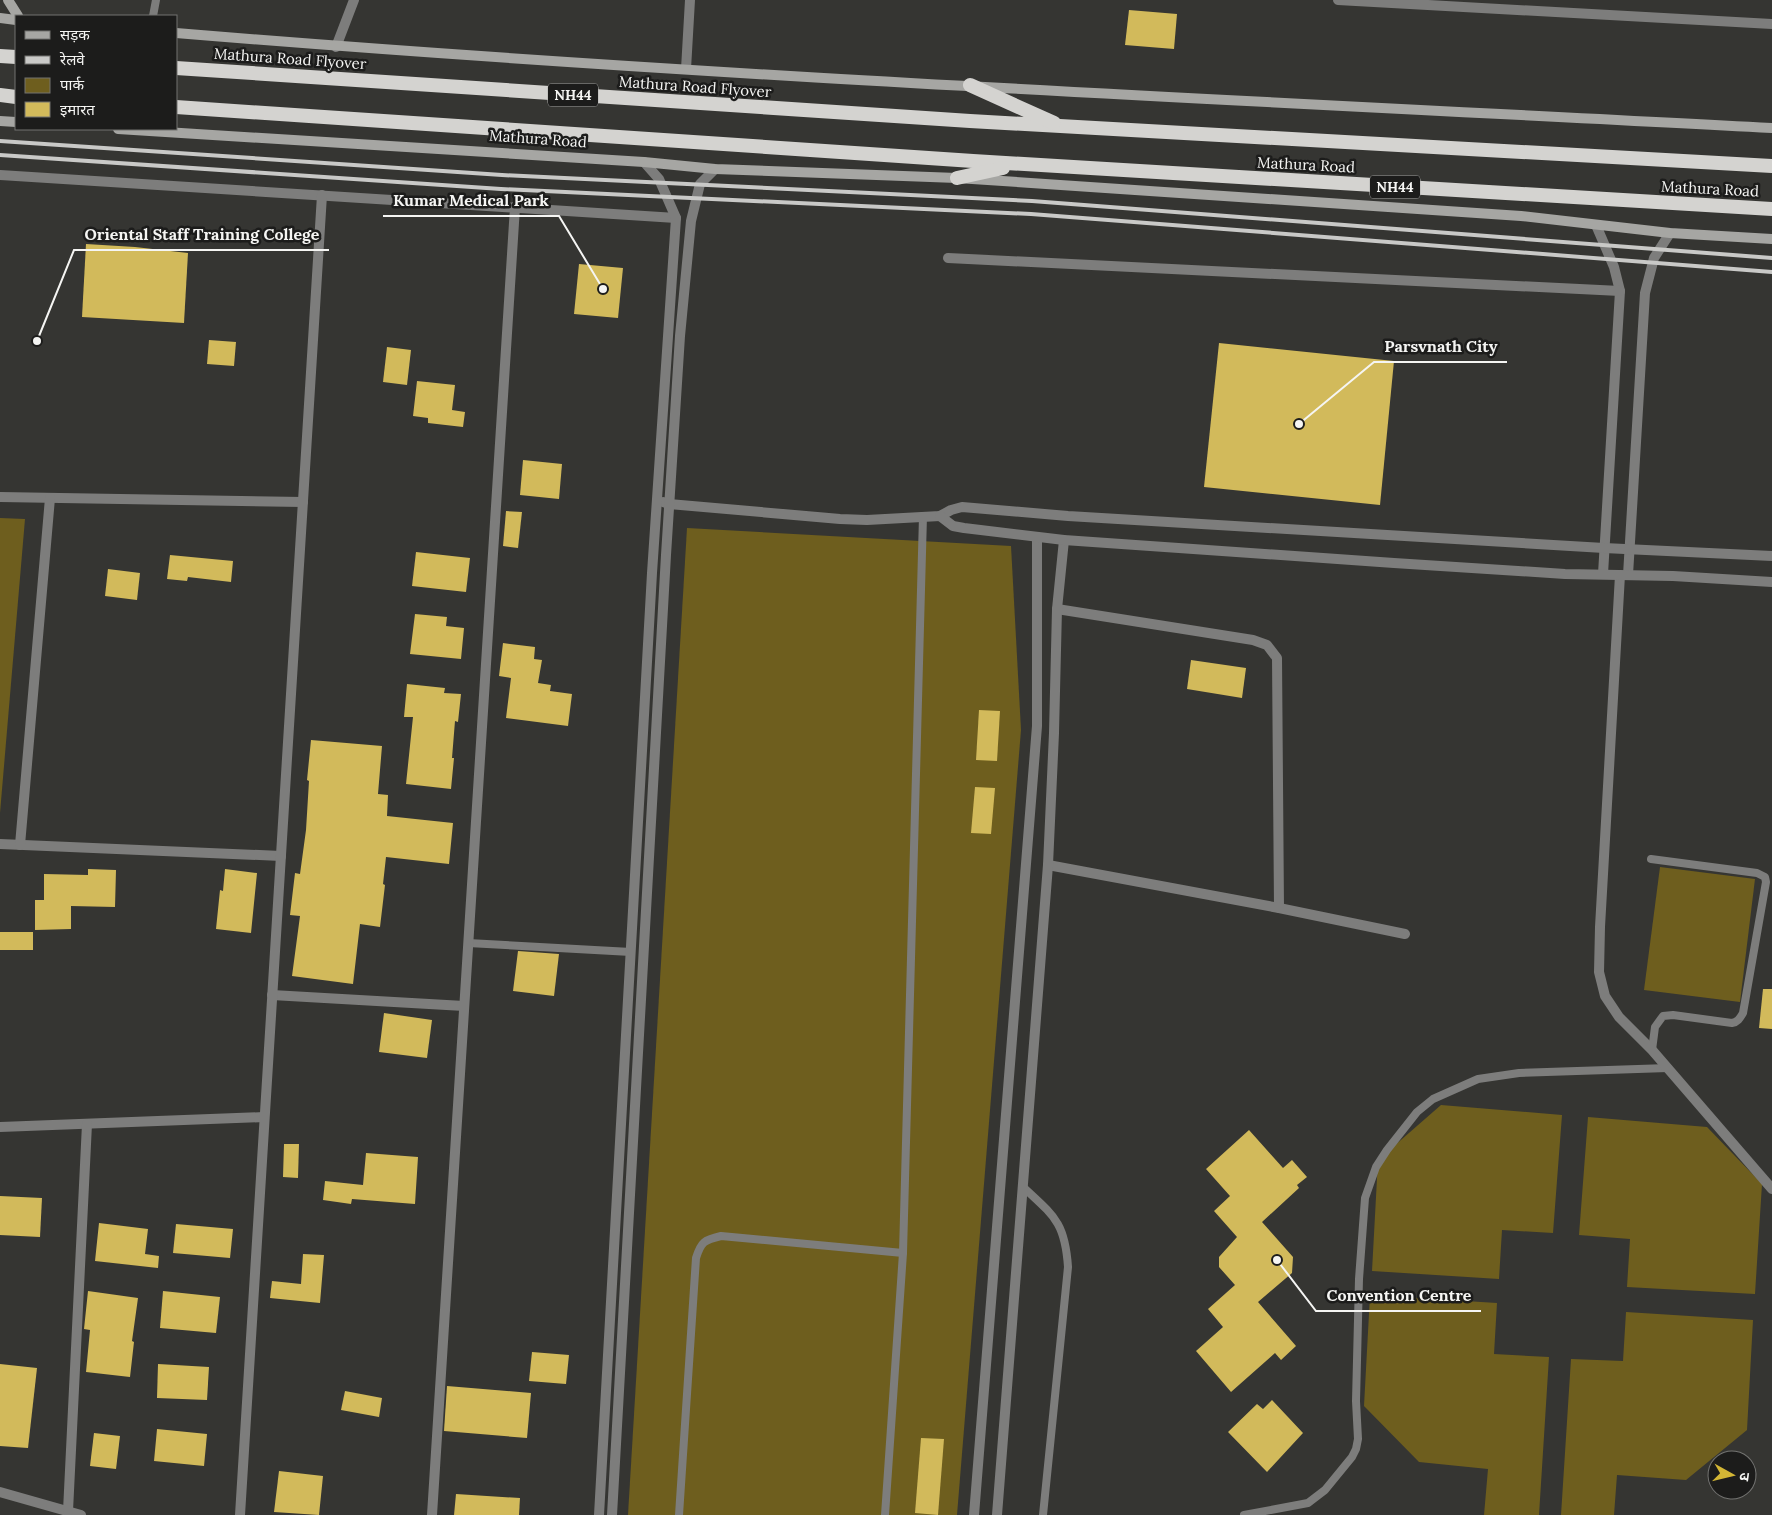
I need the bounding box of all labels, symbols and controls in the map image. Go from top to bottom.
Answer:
legend [15,15,178,130]
text: सड़क [60,25,90,44]
street label: Mathura Road Flyover [213,44,367,73]
text: रेलवे [59,50,85,69]
street label: Mathura Road Flyover [618,72,772,101]
text: पार्क [60,75,84,94]
road number: NH44 [548,84,598,106]
text: इमारत [60,100,95,119]
street label: Mathura Road [488,126,588,151]
street label: Mathura Road [1257,152,1355,177]
road number: NH44 [1370,176,1420,198]
street label: Mathura Road [1661,176,1759,201]
callout: Kumar Medical Park [383,185,559,216]
text: Kumar Medical Park [393,190,549,210]
callout: Oriental Staff Training College [74,219,329,250]
text: Oriental Staff Training College [85,224,320,244]
callout: Parsvnath City [1374,331,1507,362]
text: Parsvnath City [1384,336,1498,356]
callout: Convention Centre [1316,1280,1481,1311]
text: Convention Centre [1327,1285,1472,1305]
north arrow [1707,1450,1757,1500]
text: उ [1735,1471,1754,1483]

